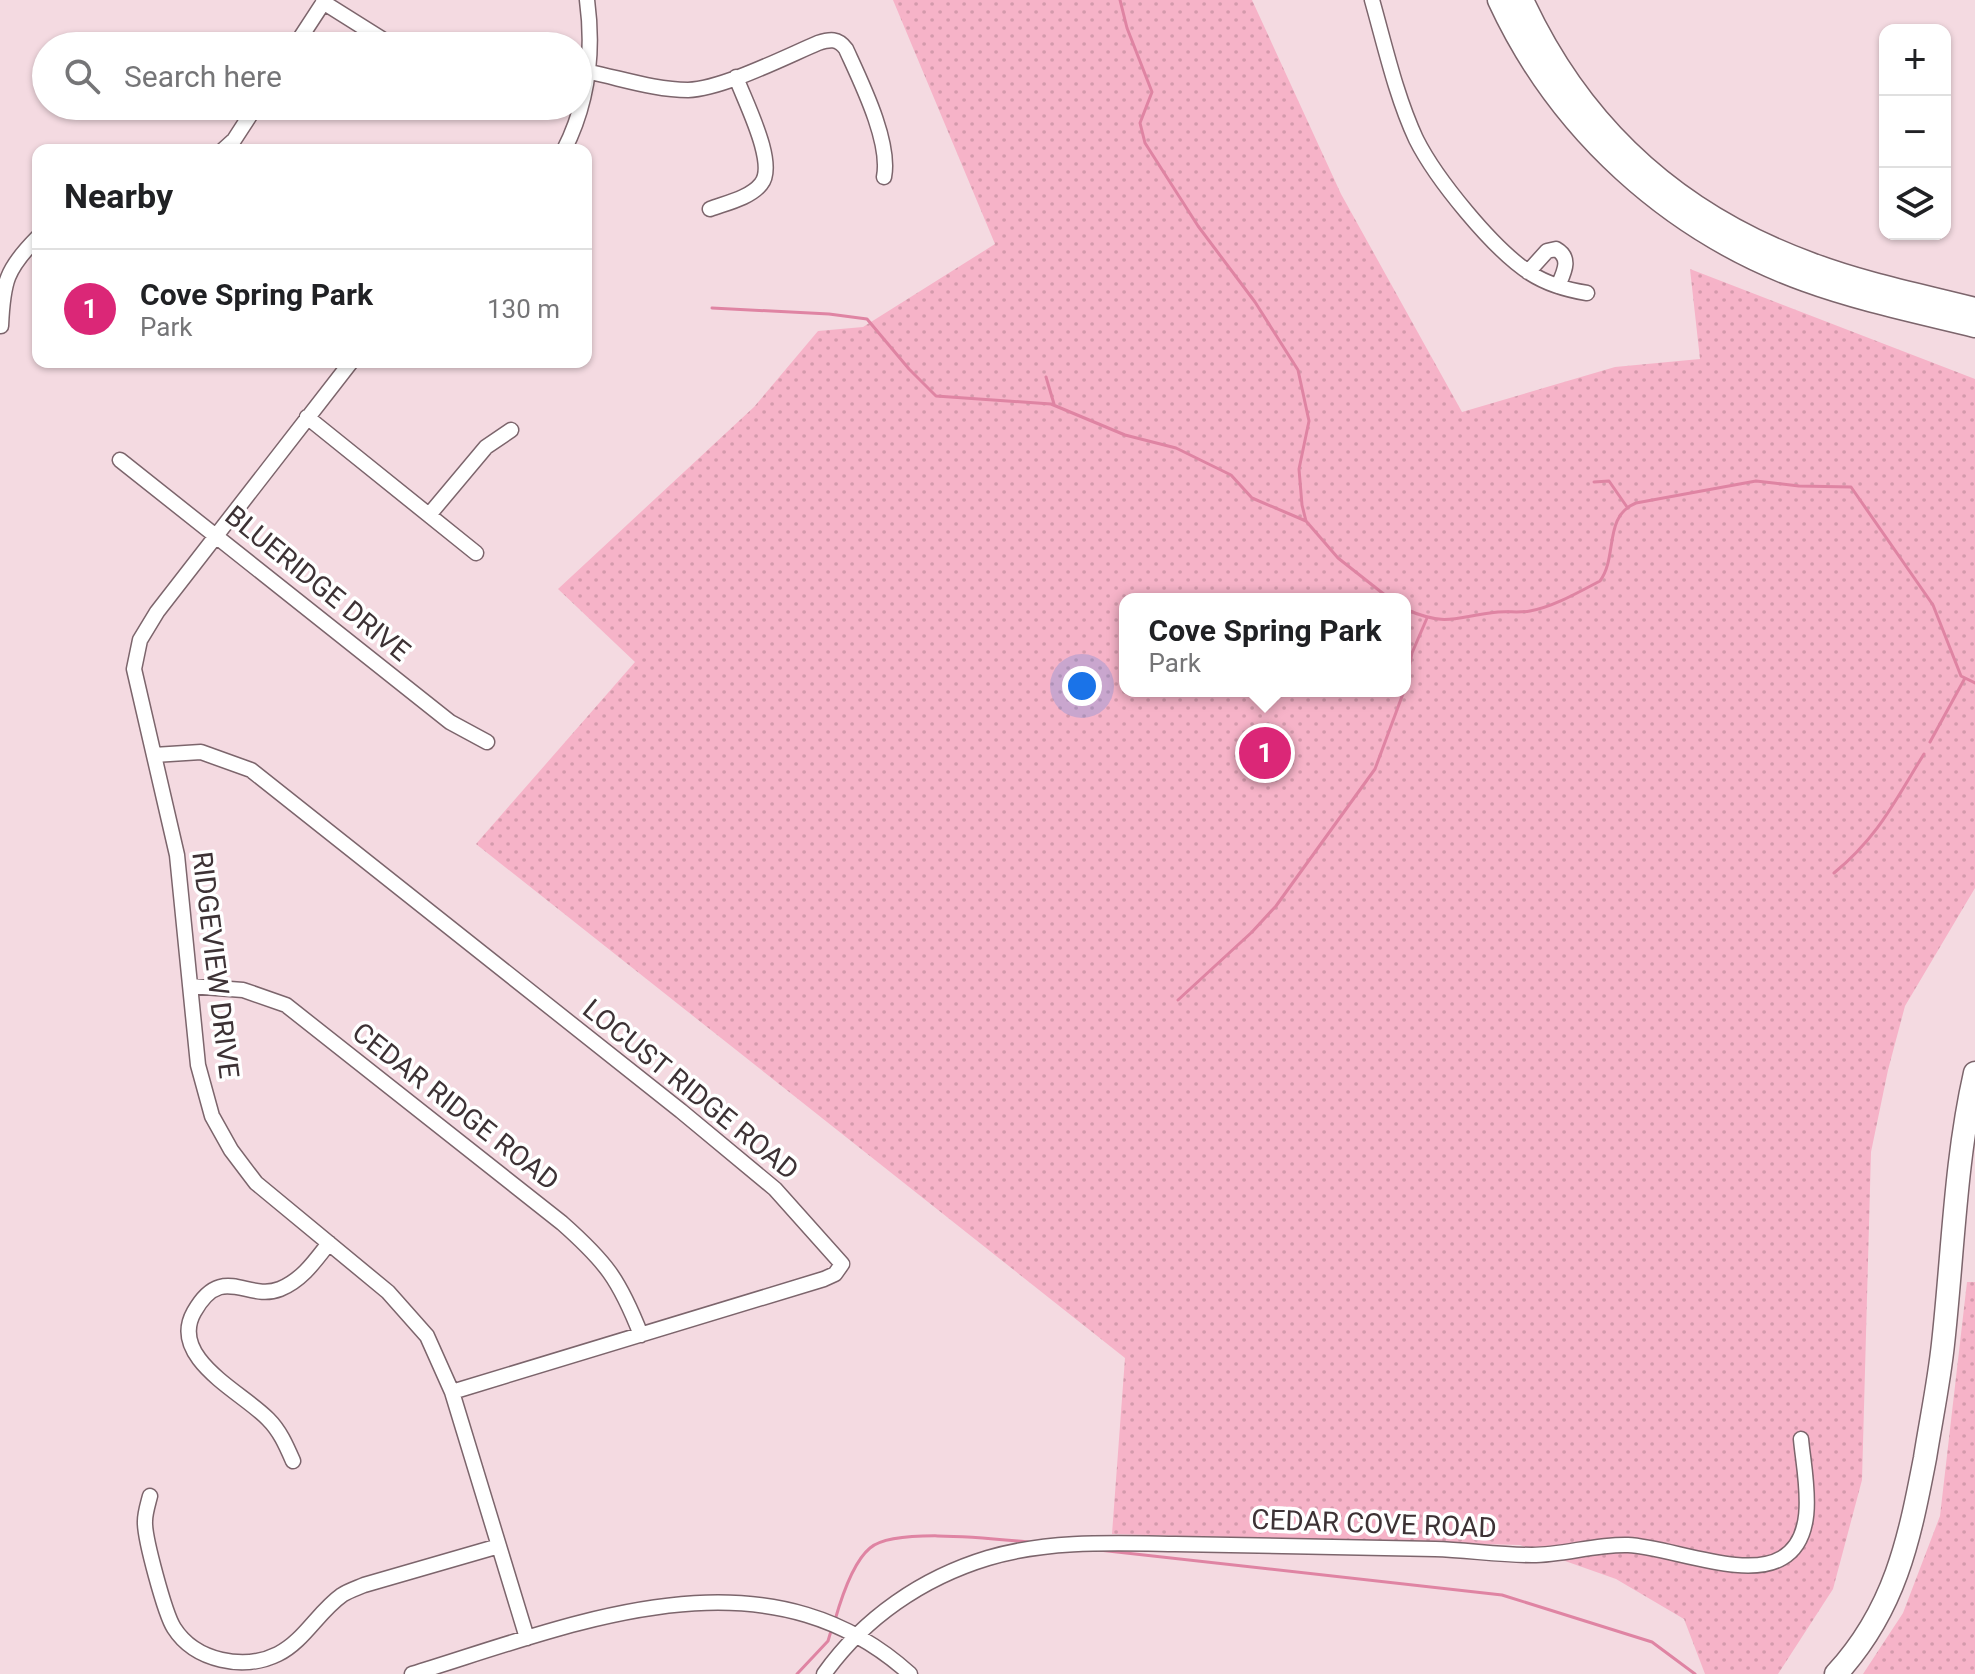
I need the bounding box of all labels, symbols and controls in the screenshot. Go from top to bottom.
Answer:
map controls [1879,24,1951,240]
button: + [1879,24,1951,96]
search box [32,32,592,120]
icon: search [60,54,104,98]
text: Search here [124,59,282,94]
button: − [1879,96,1951,168]
button: layers [1879,168,1951,240]
text: Nearby [64,176,173,216]
text: Cove Spring Park [140,277,373,312]
text: 1 [83,294,97,324]
text: 130 m [487,294,560,324]
text: Park [140,312,192,342]
street label: BLUERIDGE DRIVE [219,499,417,668]
popup [1119,593,1411,697]
text: Cove Spring Park [1149,613,1381,648]
text: Park [1149,648,1201,678]
your location [1062,666,1102,706]
pin: 1 [1239,723,1291,783]
street label: RIDGEVIEW DRIVE [185,850,246,1080]
street label: LOCUST RIDGE ROAD [576,992,805,1186]
street label: CEDAR RIDGE ROAD [346,1016,565,1197]
street label: CEDAR COVE ROAD [1251,1503,1497,1544]

